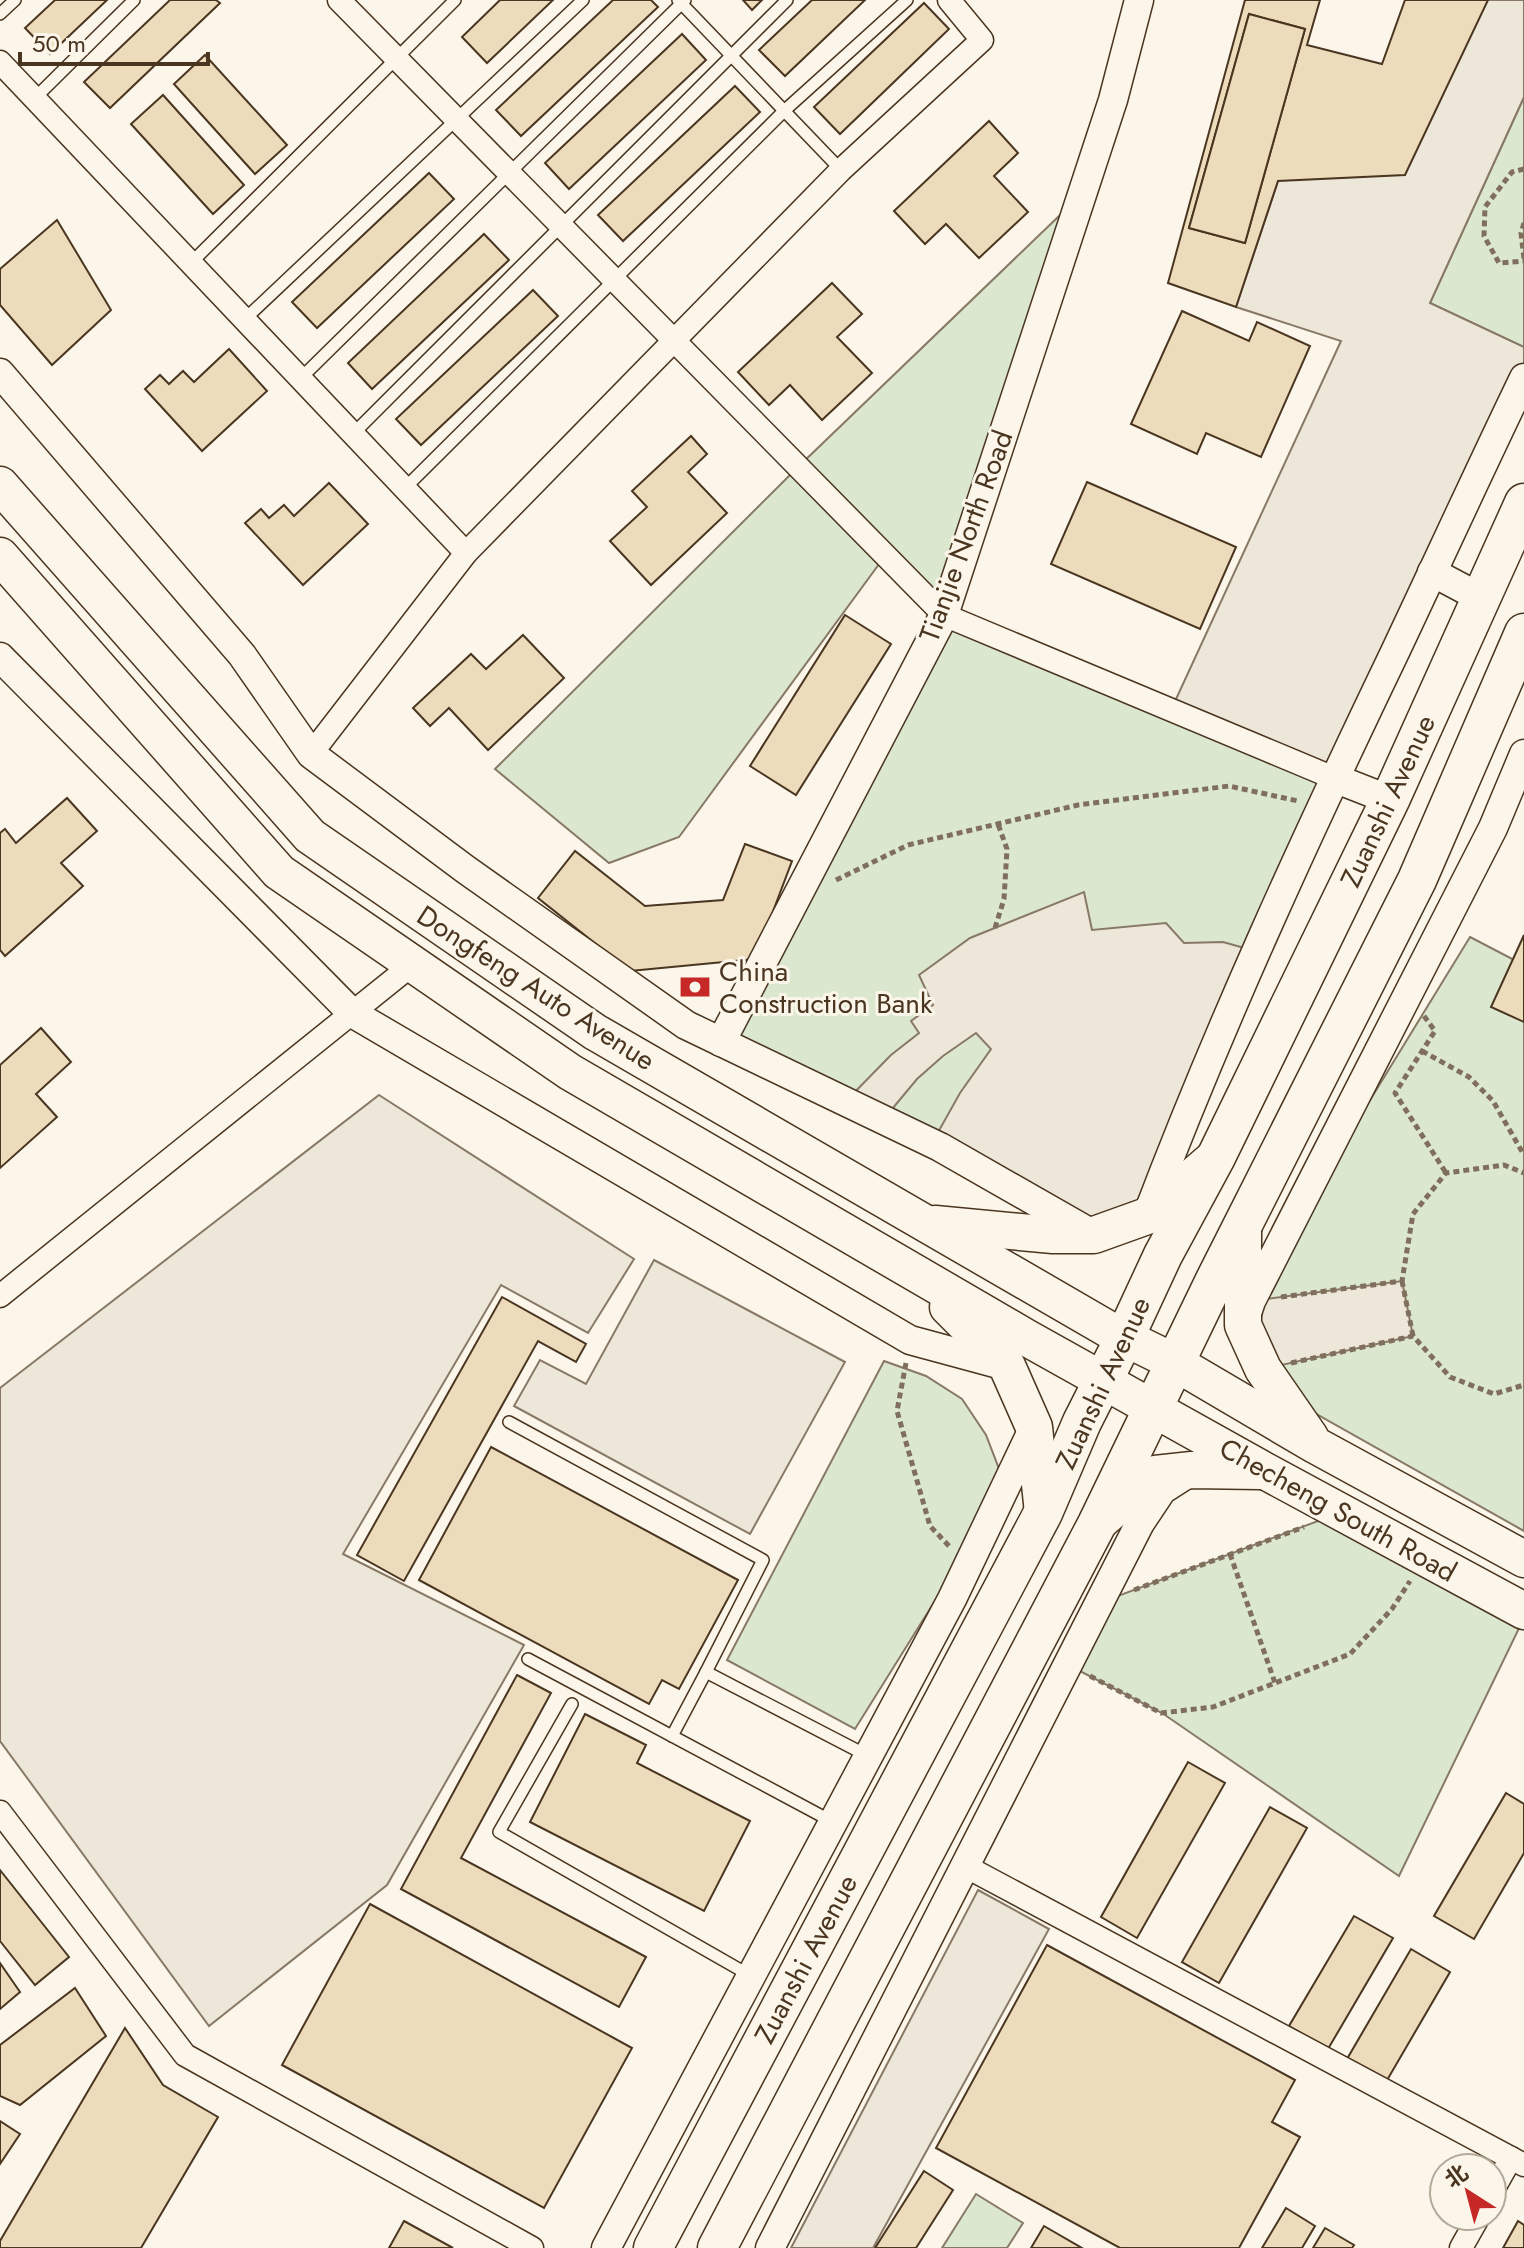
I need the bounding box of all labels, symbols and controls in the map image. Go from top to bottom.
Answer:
scale bar [20,16,208,66]
text: 50 m [32,26,86,61]
street label: Tianjie North Road [909,424,1023,648]
street label: Zuanshi Avenue [1330,708,1446,894]
street label: Dongfeng Auto Avenue [409,895,663,1081]
place label: China Construction Bank [719,951,933,1024]
bank icon: China Construction Bank [678,970,712,1004]
street label: Zuanshi Avenue [1045,1290,1161,1476]
street label: Checheng South Road [1212,1428,1464,1592]
street label: Zuanshi Avenue [744,1867,868,2051]
north arrow [1428,2152,1508,2232]
text: 北 [1438,2156,1475,2195]

